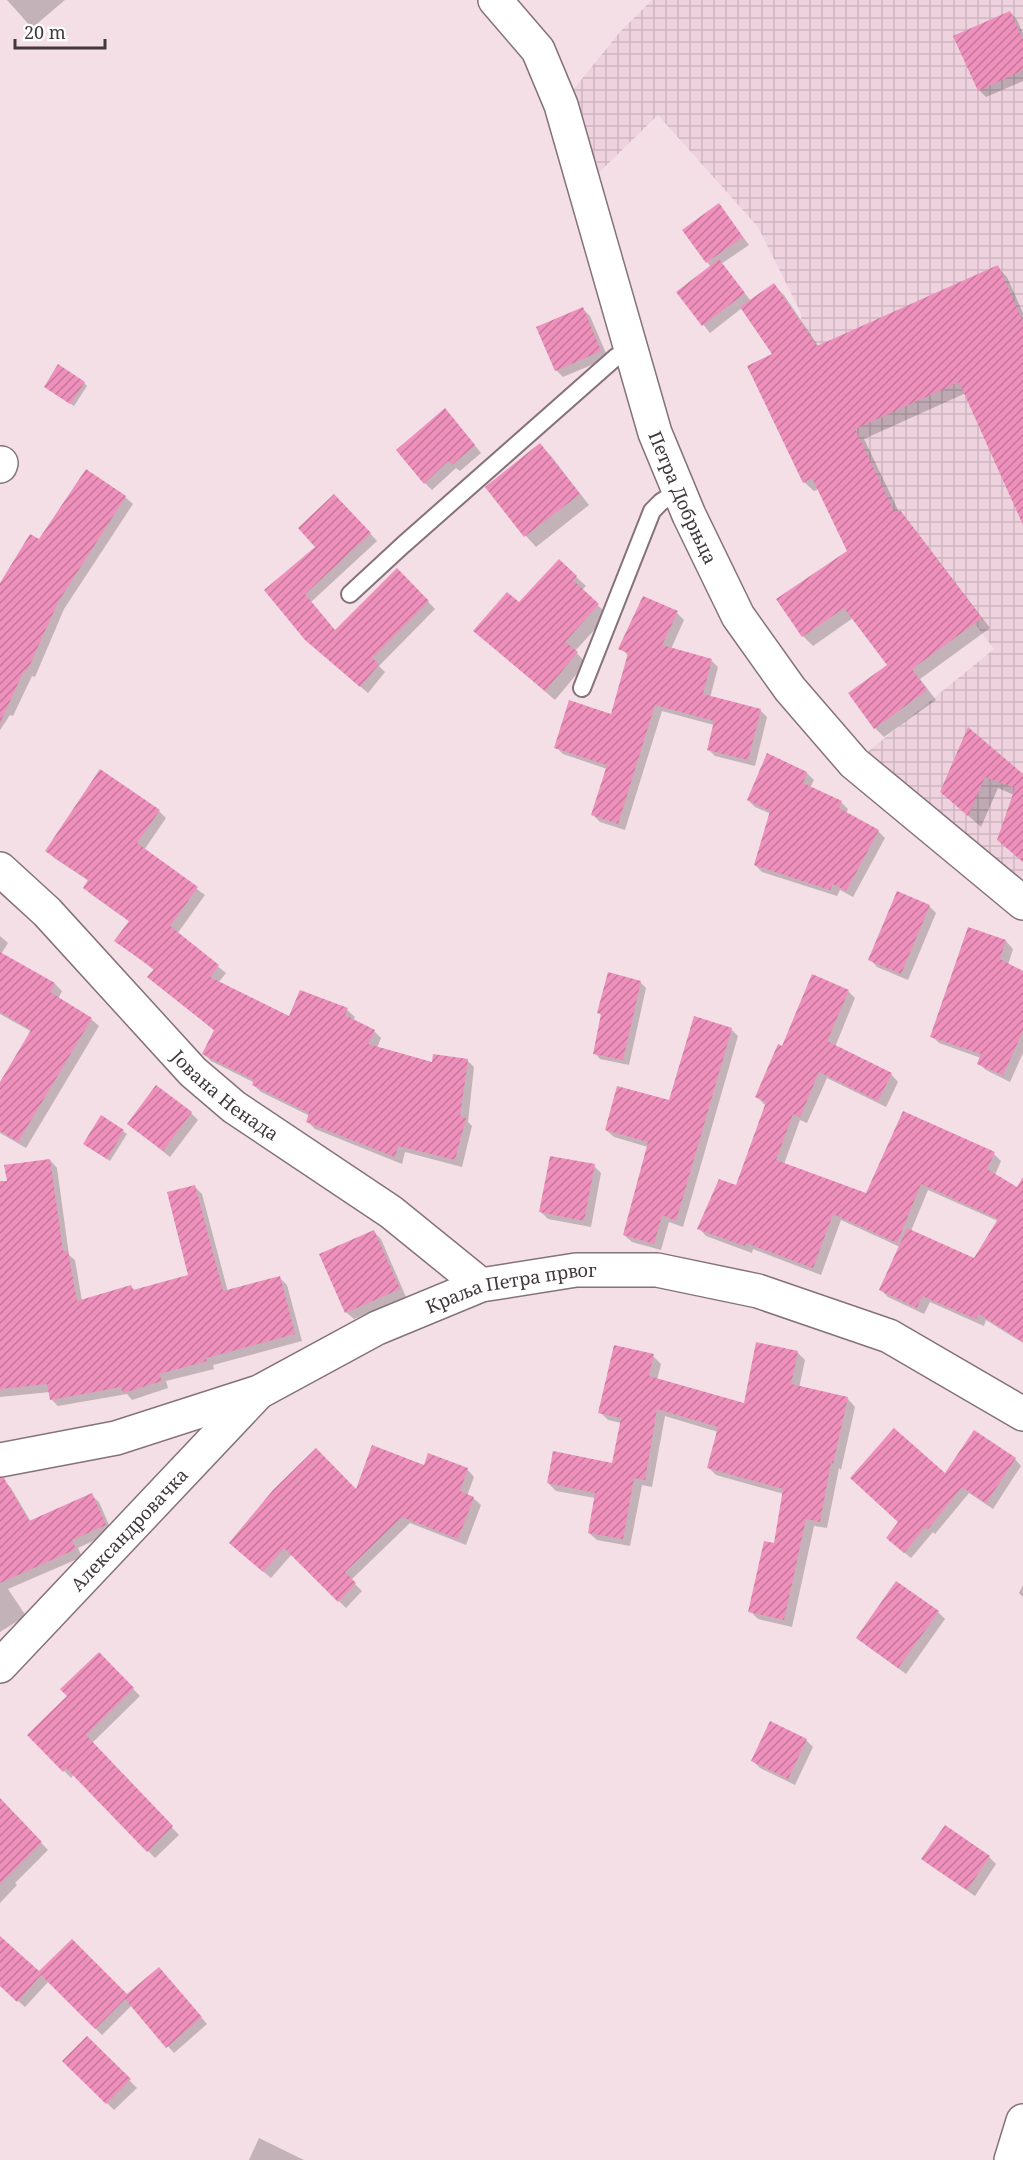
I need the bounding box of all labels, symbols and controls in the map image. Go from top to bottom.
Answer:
scale bar [15,12,105,50]
text: 20 m [24,20,66,44]
street label: Петра Добрњца [643,427,723,568]
street label: Јована Ненада [166,1044,284,1146]
street label: Краља Петра првог [422,1258,597,1319]
street label: Александровачка [65,1463,193,1596]

